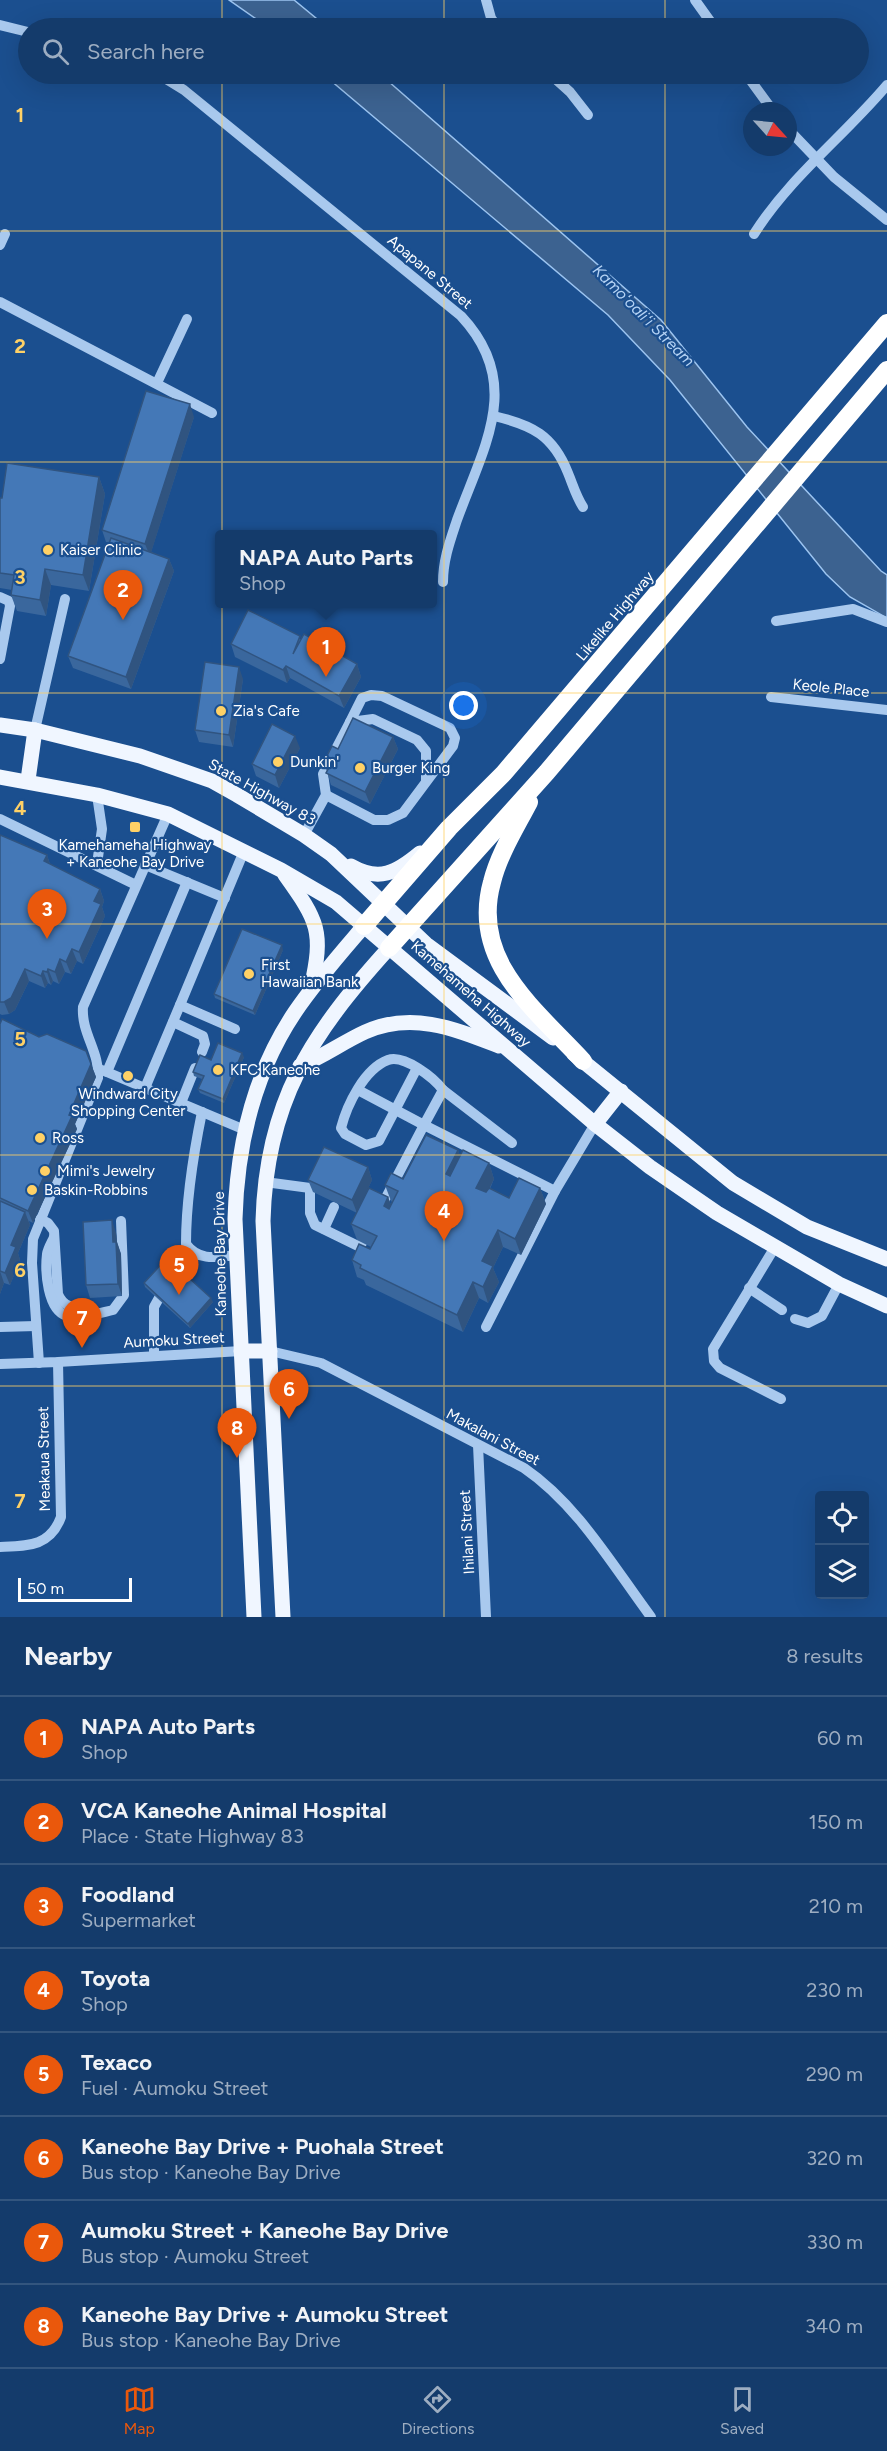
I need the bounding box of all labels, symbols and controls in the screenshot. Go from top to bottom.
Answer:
search box [18,18,869,84]
icon: search [39,35,72,68]
text: Search here [87,38,205,65]
north arrow [743,102,797,156]
text: 1 [16,103,24,127]
street label: Apapane Street [384,231,476,313]
water label: Kamoʻoaliʻi Stream [589,261,699,370]
text: 2 [14,334,26,358]
popup [215,530,437,608]
place label: Kaiser Clinic [60,541,142,559]
marker: Kaiser Clinic [41,543,55,557]
text: NAPA Auto Parts [239,544,413,571]
text: 3 [14,565,26,589]
street label: Likelike Highway [572,568,658,664]
pin: 2 [104,570,142,620]
text: Shop [239,571,286,595]
pin: 1 [306,628,346,677]
street label: Keole Place [792,675,870,701]
your location [449,691,478,720]
place label: Zia's Cafe [233,702,300,720]
marker: Zia's Cafe [214,704,228,718]
place label: Dunkin' [290,753,339,771]
street label: State Highway 83 [205,755,319,829]
marker: Dunkin' [271,755,285,769]
place label: Burger King [372,759,450,777]
marker: Burger King [353,761,367,775]
text: 4 [14,796,27,820]
marker: Kamehameha Highway + Kaneohe Bay Drive [128,820,142,834]
place label: Kamehameha Highway + Kaneohe Bay Drive [58,836,212,871]
pin: 3 [28,890,66,939]
street label: Kamehameha Highway [407,937,535,1051]
place label: First Hawaiian Bank [261,956,359,991]
marker: First Hawaiian Bank [242,967,256,981]
text: 5 [14,1027,26,1051]
place label: KFC Kaneohe [230,1061,320,1079]
marker: KFC Kaneohe [211,1063,225,1077]
marker: Windward City Shopping Center [121,1069,135,1083]
place label: Windward City Shopping Center [71,1085,185,1120]
place label: Ross [52,1129,84,1147]
marker: Ross [33,1131,47,1145]
place label: Mimi's Jewelry [57,1162,155,1180]
marker: Mimi's Jewelry [38,1164,52,1178]
place label: Baskin-Robbins [44,1181,148,1199]
marker: Baskin-Robbins [25,1183,39,1197]
street label: Kaneohe Bay Drive [210,1191,230,1317]
pin: 4 [424,1192,464,1241]
pin: 5 [160,1246,198,1295]
text: 6 [14,1258,26,1282]
pin: 7 [62,1298,101,1348]
street label: Aumoku Street [123,1328,225,1352]
pin: 6 [270,1370,308,1419]
street label: Makalani Street [443,1405,543,1469]
street label: Meakaua Street [34,1406,54,1512]
pin: 8 [218,1408,256,1458]
text: 7 [14,1489,26,1513]
street label: Ihilani Street [456,1489,478,1575]
map controls [815,1491,869,1599]
button: locate [815,1491,869,1545]
button: layers [815,1545,869,1599]
scale bar [18,1575,132,1602]
text: 50 m [27,1579,64,1598]
text: Nearby [24,1640,112,1672]
text: 8 results [786,1644,863,1668]
text: NAPA Auto Parts [81,1713,255,1740]
text: 1 [39,1726,48,1750]
text: 60 m [817,1726,863,1750]
text: Shop [81,1740,128,1764]
text: VCA Kaneohe Animal Hospital [81,1797,387,1824]
text: 2 [38,1810,49,1834]
text: 150 m [808,1810,863,1834]
text: Place · State Highway 83 [81,1824,304,1848]
text: Foodland [81,1881,174,1908]
text: 3 [38,1894,49,1918]
text: 210 m [809,1894,863,1918]
text: Supermarket [81,1908,196,1932]
text: Toyota [81,1965,150,1992]
text: 4 [37,1978,50,2002]
text: 230 m [806,1978,863,2002]
text: Shop [81,1992,128,2016]
text: Texaco [81,2049,152,2076]
text: 5 [38,2062,49,2086]
text: 290 m [806,2062,863,2086]
text: Fuel · Aumoku Street [81,2076,268,2100]
text: Kaneohe Bay Drive + Puohala Street [81,2133,444,2160]
text: 6 [38,2146,49,2170]
text: 320 m [806,2146,863,2170]
text: Bus stop · Kaneohe Bay Drive [81,2160,341,2184]
text: Aumoku Street + Kaneohe Bay Drive [81,2217,448,2244]
text: 7 [38,2230,49,2254]
text: 330 m [806,2230,863,2254]
text: Bus stop · Aumoku Street [81,2244,309,2268]
text: Kaneohe Bay Drive + Aumoku Street [81,2301,448,2328]
text: 8 [37,2314,50,2338]
text: 340 m [805,2314,863,2338]
text: Bus stop · Kaneohe Bay Drive [81,2328,341,2352]
tab: Map [123,2383,156,2438]
tab: Directions [401,2383,474,2438]
tab: Saved [720,2383,764,2438]

